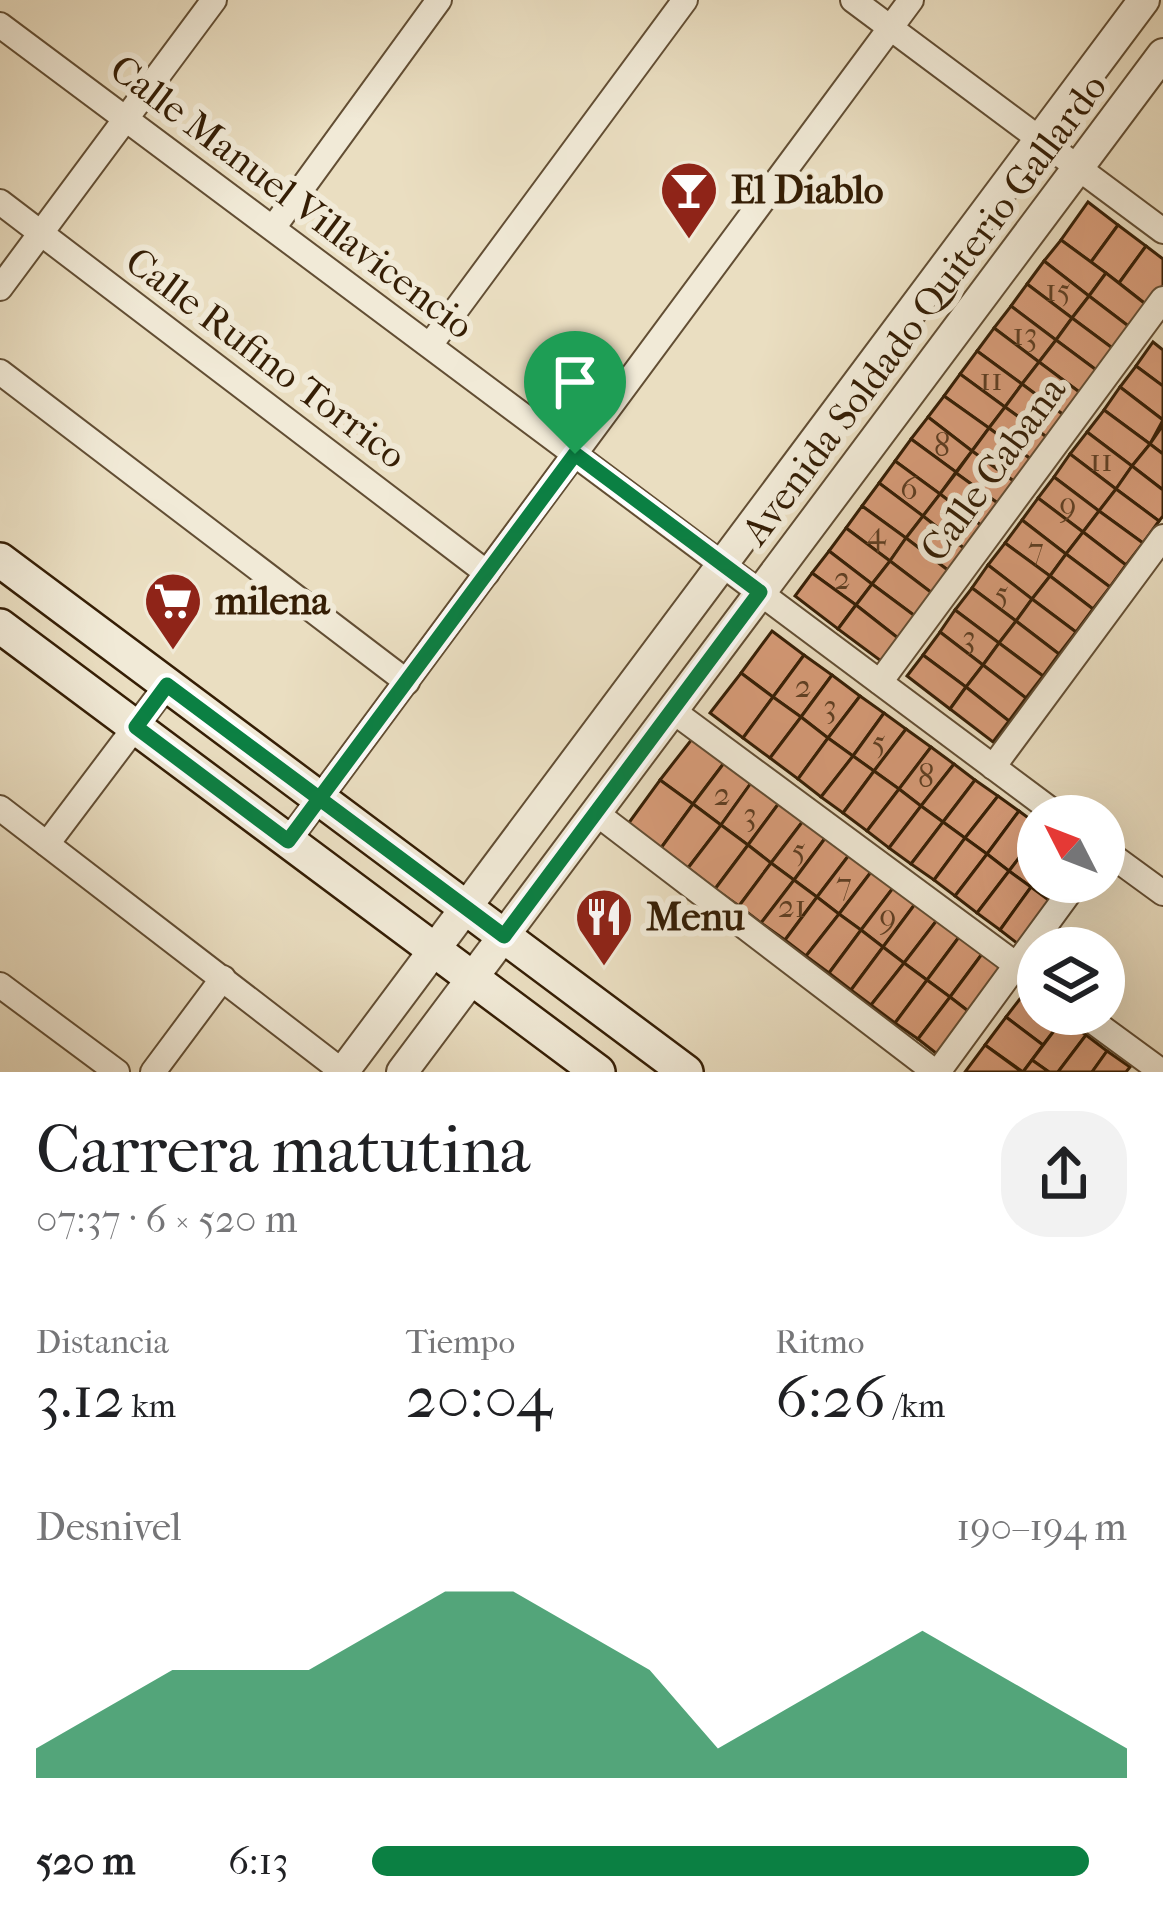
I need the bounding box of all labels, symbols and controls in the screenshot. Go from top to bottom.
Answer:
street label: Calle Manuel Villavicencio [101,45,483,349]
street label: Avenida Soldado Quiterio Gallardo [731,64,1116,555]
bar icon: El Diablo [658,159,720,241]
place label: El Diablo [731,167,884,213]
street label: Calle Rufino Torrico [117,238,415,478]
house number: 15 [1045,271,1071,310]
house number: 13 [1012,315,1038,354]
pin [524,331,626,454]
icon: arrive [542,349,608,415]
house number: 11 [979,360,1003,399]
street label: Calle Cabana [911,367,1076,570]
house number: 8 [934,426,950,465]
house number: 11 [1089,441,1113,480]
house number: 6 [900,469,918,508]
house number: 9 [1059,486,1077,525]
house number: 4 [866,514,887,553]
house number: 7 [1028,530,1044,569]
house number: 2 [834,559,850,598]
supermarket icon: milena [142,570,204,652]
house number: 5 [995,574,1009,613]
place label: milena [215,578,330,624]
house number: 3 [962,618,976,657]
house number: 2 [795,667,811,706]
house number: 3 [823,687,837,726]
house number: 5 [872,723,886,762]
house number: 8 [918,757,934,796]
house number: 2 [714,775,730,814]
house number: 3 [743,795,757,834]
north arrow [1017,795,1125,903]
map controls [1017,795,1125,1035]
house number: 5 [792,831,806,870]
house number: 7 [836,865,852,904]
restaurant icon: Menu [573,886,635,968]
house number: 21 [778,887,806,926]
place label: Menu [646,894,746,940]
house number: 9 [879,898,897,937]
button: layers [1017,927,1125,1035]
button: share [1001,1111,1127,1237]
text: Carrera matutina [36,1112,530,1189]
text: 07:37 · 6 × 520 m [36,1196,297,1242]
text: Distancia [36,1323,169,1362]
text: Tiempo [406,1323,515,1362]
text: Ritmo [775,1323,865,1362]
text: 3.12 [36,1362,124,1433]
text: 20:04 [406,1362,552,1433]
text: 6:26 [775,1362,886,1433]
text: km [124,1387,176,1426]
text: /km [886,1387,945,1426]
text: Desnivel [36,1504,182,1550]
text: 190–194 m [956,1504,1127,1550]
text: 520 m [36,1838,135,1884]
text: 6:13 [228,1838,288,1884]

